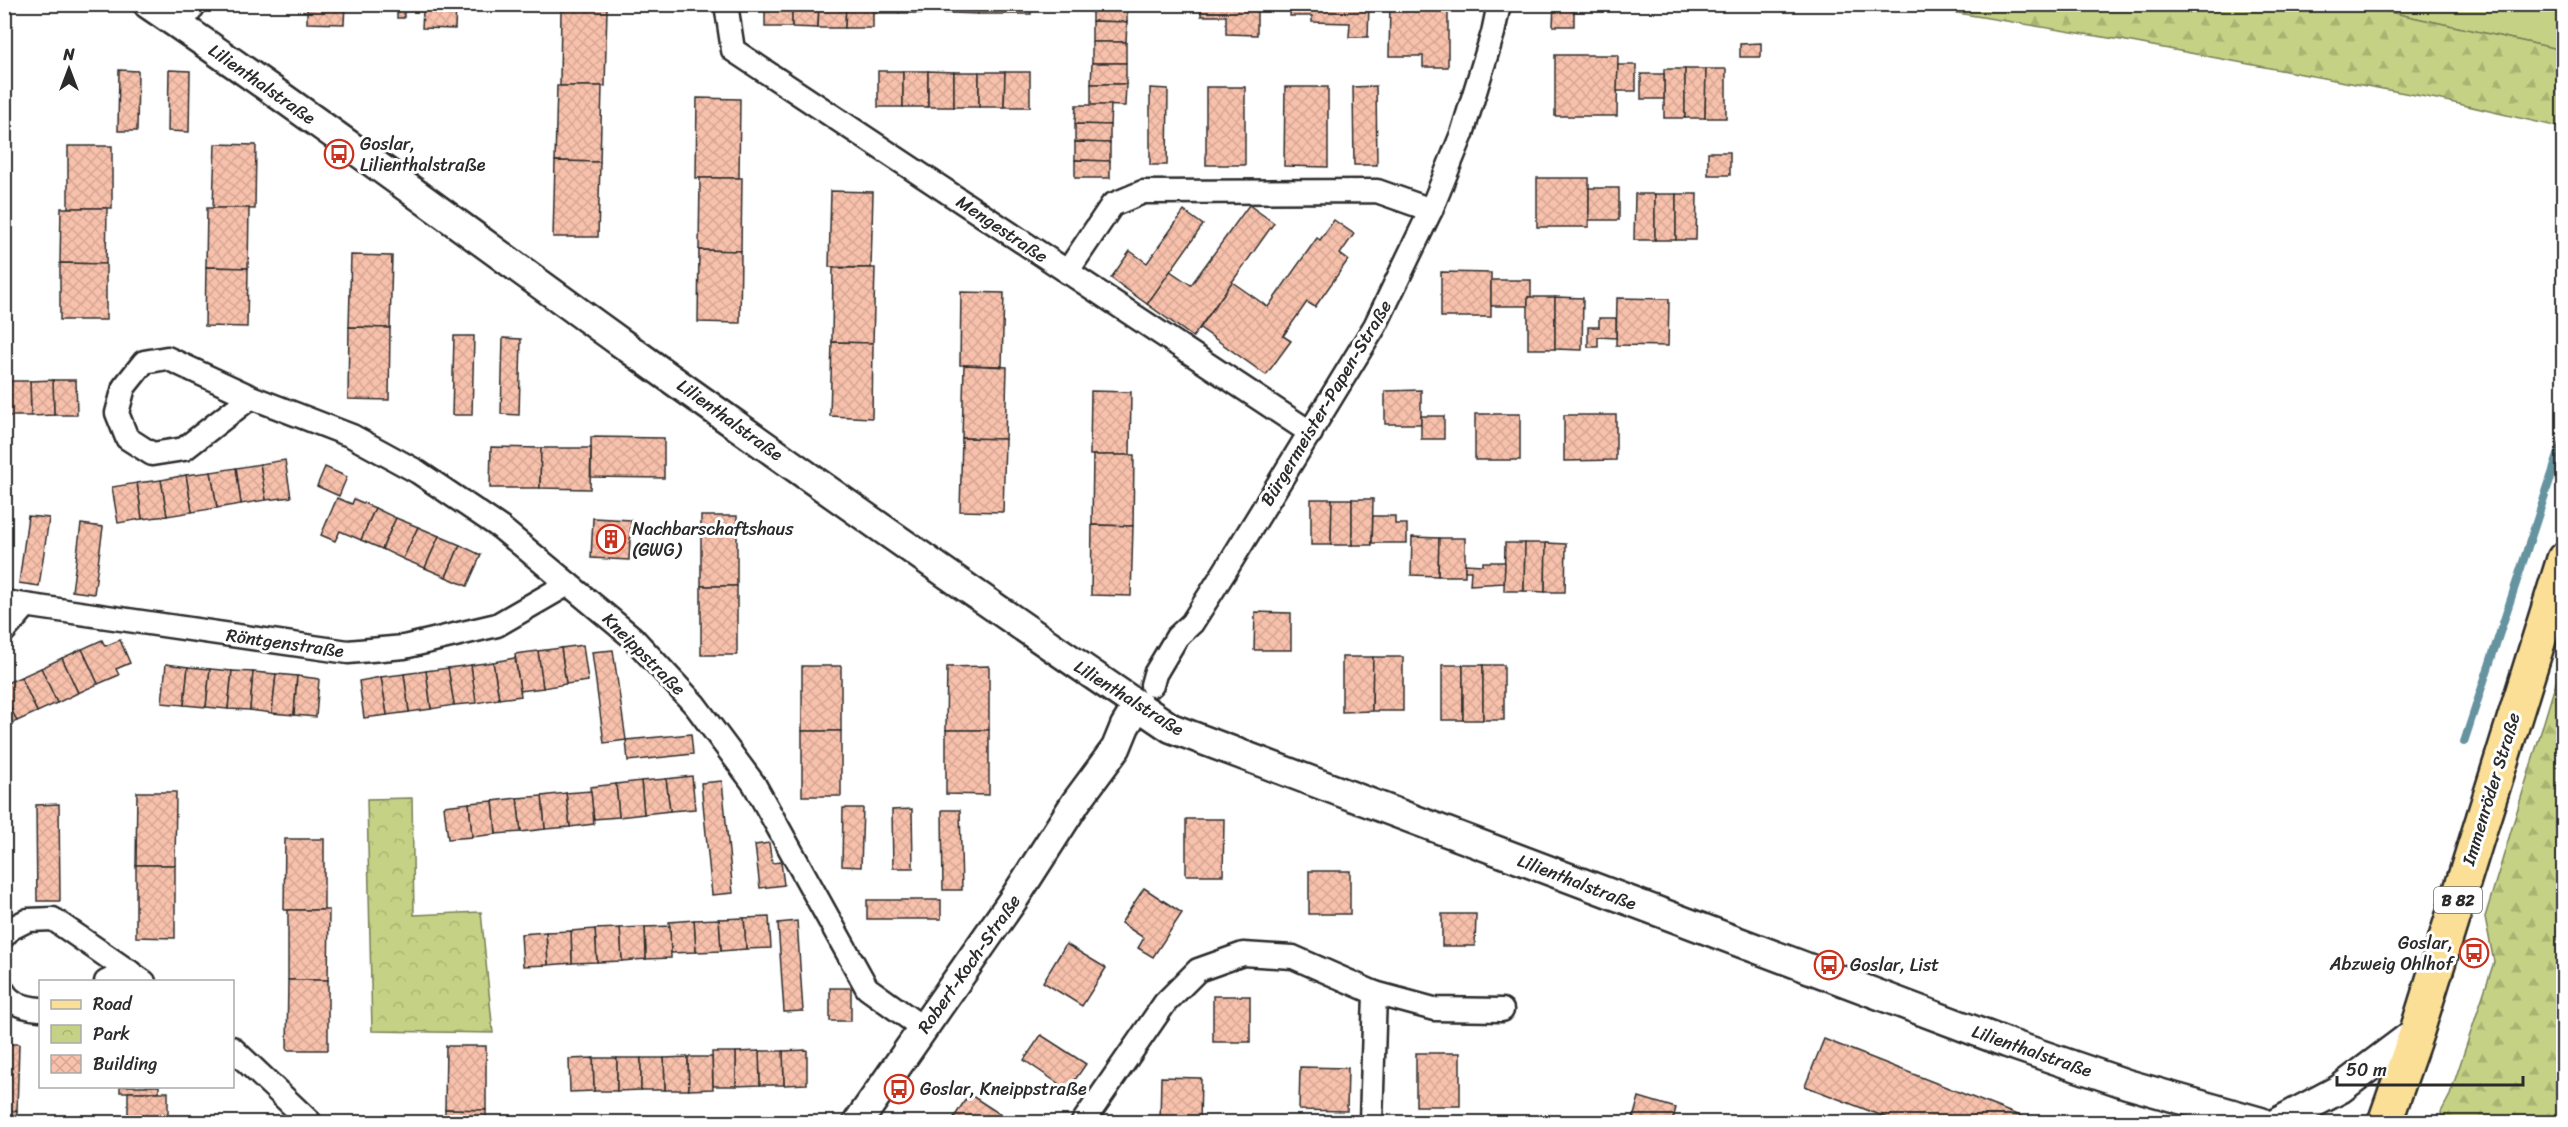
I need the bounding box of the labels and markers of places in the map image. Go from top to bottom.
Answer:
place label: Goslar, Lilienthalstraße [360,128,486,181]
bus stop icon: Goslar, Lilienthalstraße [323,138,355,170]
place label: Nachbarschaftshaus (GWG) [632,513,794,566]
building icon: Nachbarschaftshaus (GWG) [595,523,627,555]
place label: Goslar, Abzweig Ohlhof [2329,927,2455,980]
bus stop icon: Goslar, Abzweig Ohlhof [2458,937,2490,969]
bus stop icon: Goslar, List [1813,949,1845,981]
place label: Goslar, List [1850,949,1939,981]
bus stop icon: Goslar, Kneippstraße [883,1073,915,1105]
place label: Goslar, Kneippstraße [920,1073,1087,1105]

